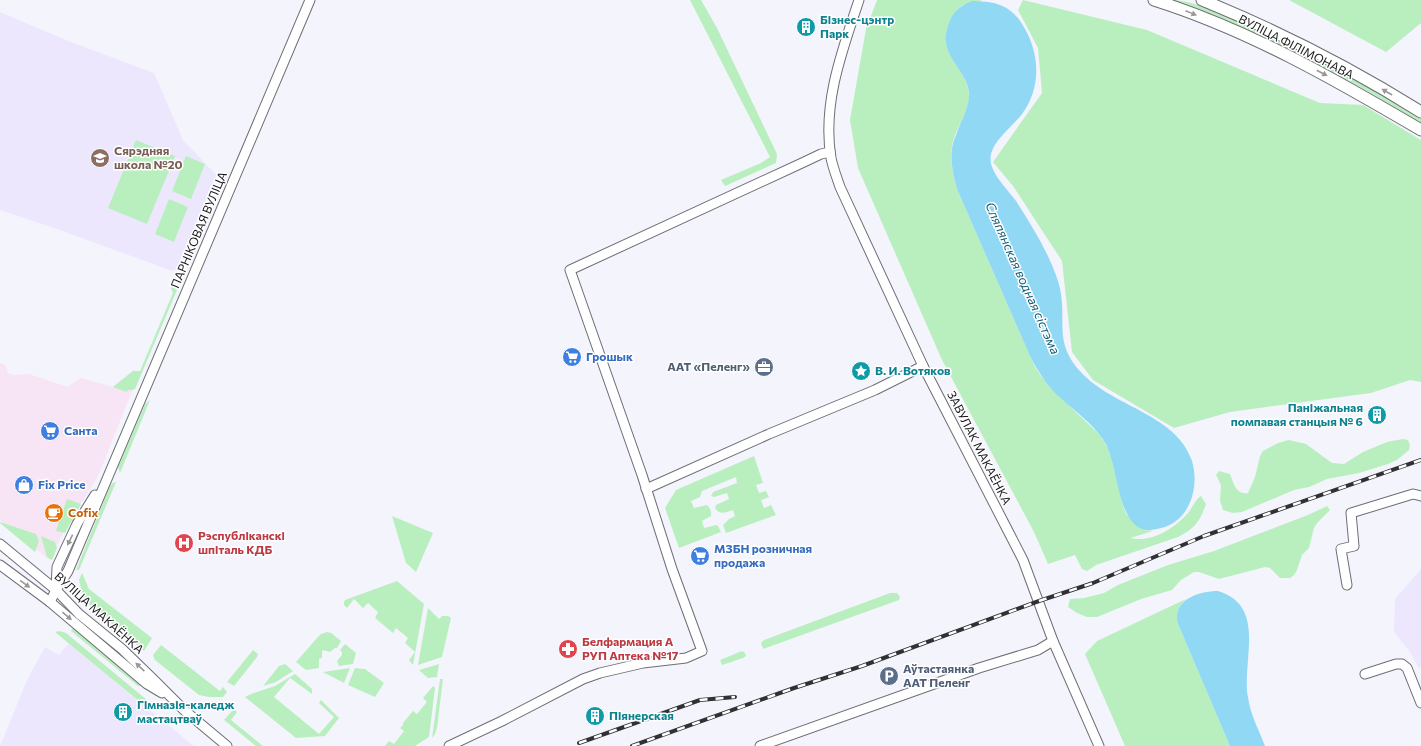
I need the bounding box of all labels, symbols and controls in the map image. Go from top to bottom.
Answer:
one-way arrow [1186,10,1198,16]
street label: ВУЛІЦА ФІЛІМОНАВА [1237,11,1356,81]
place label: Бізнес-цэнтр Парк [820,12,894,40]
building icon: Бізнес-цэнтр Парк [795,16,817,38]
one-way arrow [1316,70,1327,77]
one-way arrow [1382,89,1393,96]
place label: Сярэдняя школа №20 [114,143,182,171]
school or university icon: Сярэдняя школа №20 [89,147,111,169]
street label: ПАРНІКОВАЯ ВУЛІЦА [167,169,229,290]
water label: Сляпянская водная сістэма [982,199,1064,357]
supermarket icon: Грошык [561,346,583,368]
place label: Грошык [586,349,633,363]
office icon: ААТ «Пеленг» [753,356,775,378]
place label: ААТ «Пеленг» [667,359,750,373]
place icon: В. И. Вотяков [850,360,872,382]
place label: В. И. Вотяков [875,363,951,377]
street label: ЗАВУЛАК МАКАЁНКА [945,388,1015,507]
place label: Паніжальная помпавая станцыя № 6 [1231,400,1363,428]
building icon: Паніжальная помпавая станцыя № 6 [1366,404,1388,426]
supermarket icon: Санта [39,420,61,442]
place label: Санта [64,423,97,437]
shop icon: Fix Price [13,474,35,496]
place label: Fix Price [38,477,86,491]
cafe icon: Cofix [43,502,65,524]
place label: Cofix [68,505,99,519]
place label: Рэспубліканскі шпіталь КДБ [198,528,285,556]
hospital icon: Рэспубліканскі шпіталь КДБ [173,532,195,554]
one-way arrow [67,534,73,546]
place label: МЗБН розничная продажа [714,541,812,569]
supermarket icon: МЗБН розничная продажа [689,545,711,567]
street label: ВУЛІЦА МАКАЁНКА [52,568,147,656]
one-way arrow [19,580,30,588]
one-way arrow [62,612,72,621]
place label: Белфармация А РУП Аптека №17 [582,634,679,662]
pharmacy icon: Белфармация А РУП Аптека №17 [557,638,579,660]
place label: Аўтастаянка ААТ Пеленг [903,661,974,689]
one-way arrow [135,662,145,672]
parking icon: Аўтастаянка ААТ Пеленг [878,665,900,687]
place label: Гімназія-каледж мастацтваў [137,697,235,725]
building icon: Гімназія-каледж мастацтваў [112,701,134,723]
building icon: Піянерская [584,705,606,727]
place label: Піянерская [609,708,674,722]

